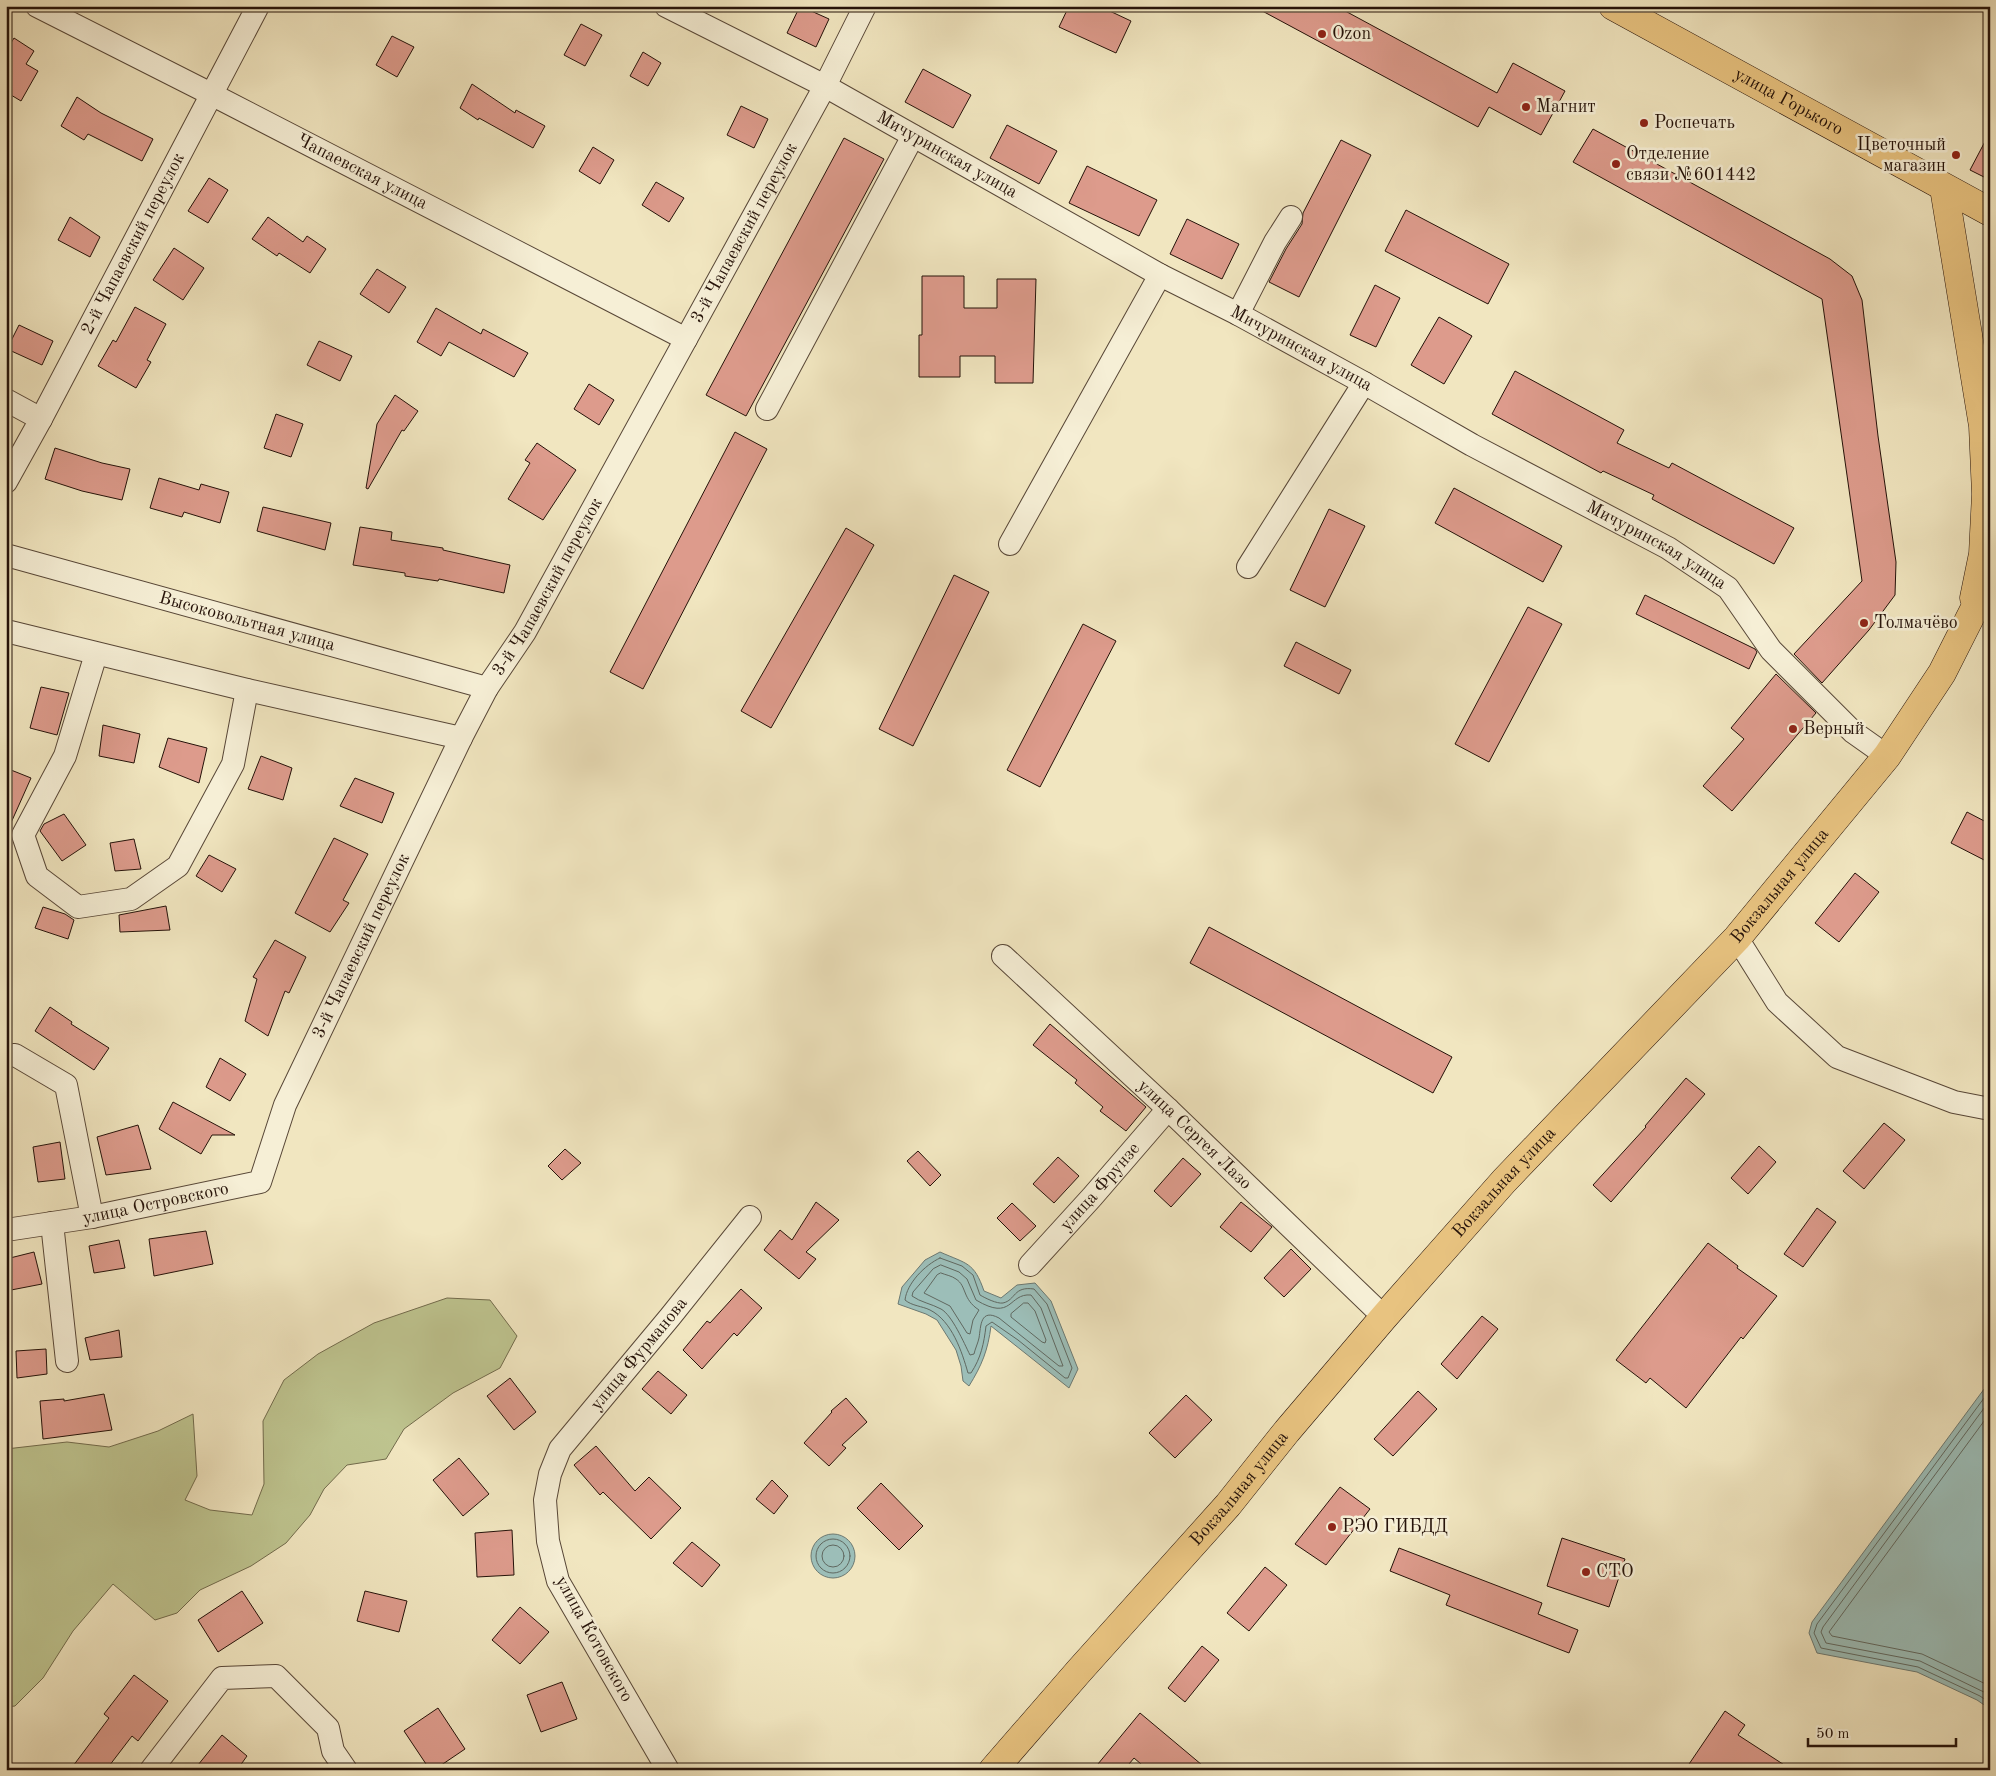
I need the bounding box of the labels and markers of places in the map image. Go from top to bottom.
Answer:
place label: Ozon [1332,25,1371,43]
marker: Ozon [1316,28,1328,40]
place label: Магнит [1536,98,1596,116]
marker: Магнит [1520,101,1532,113]
place label: Роспечать [1654,114,1735,132]
marker: Роспечать [1638,117,1650,129]
place label: Цветочный магазин [1857,136,1946,175]
place label: Отделение связи №601442 [1626,145,1756,184]
marker: Цветочный магазин [1950,149,1962,161]
marker: Отделение связи №601442 [1610,158,1622,170]
place label: Толмачёво [1874,614,1958,632]
marker: Толмачёво [1858,617,1870,629]
place label: Верный [1803,720,1864,738]
marker: Верный [1787,723,1799,735]
place label: РЭО ГИБДД [1342,1518,1448,1536]
marker: РЭО ГИБДД [1326,1521,1338,1533]
place label: СТО [1596,1563,1634,1581]
marker: СТО [1580,1566,1592,1578]

